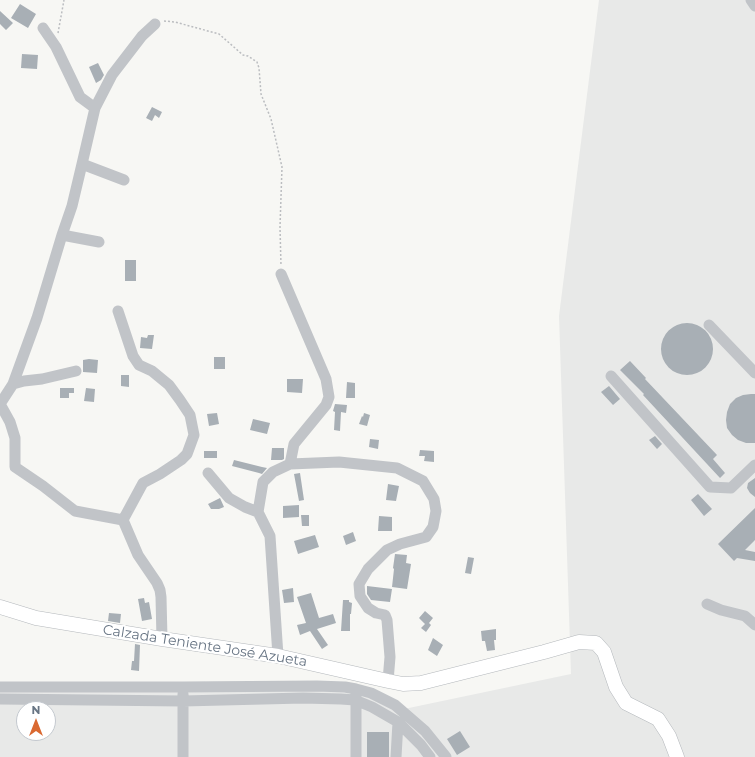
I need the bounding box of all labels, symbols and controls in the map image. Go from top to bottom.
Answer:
street label: Calzada Teniente José Azueta [102,622,308,670]
north arrow [16,701,56,741]
text: N [32,703,40,717]

